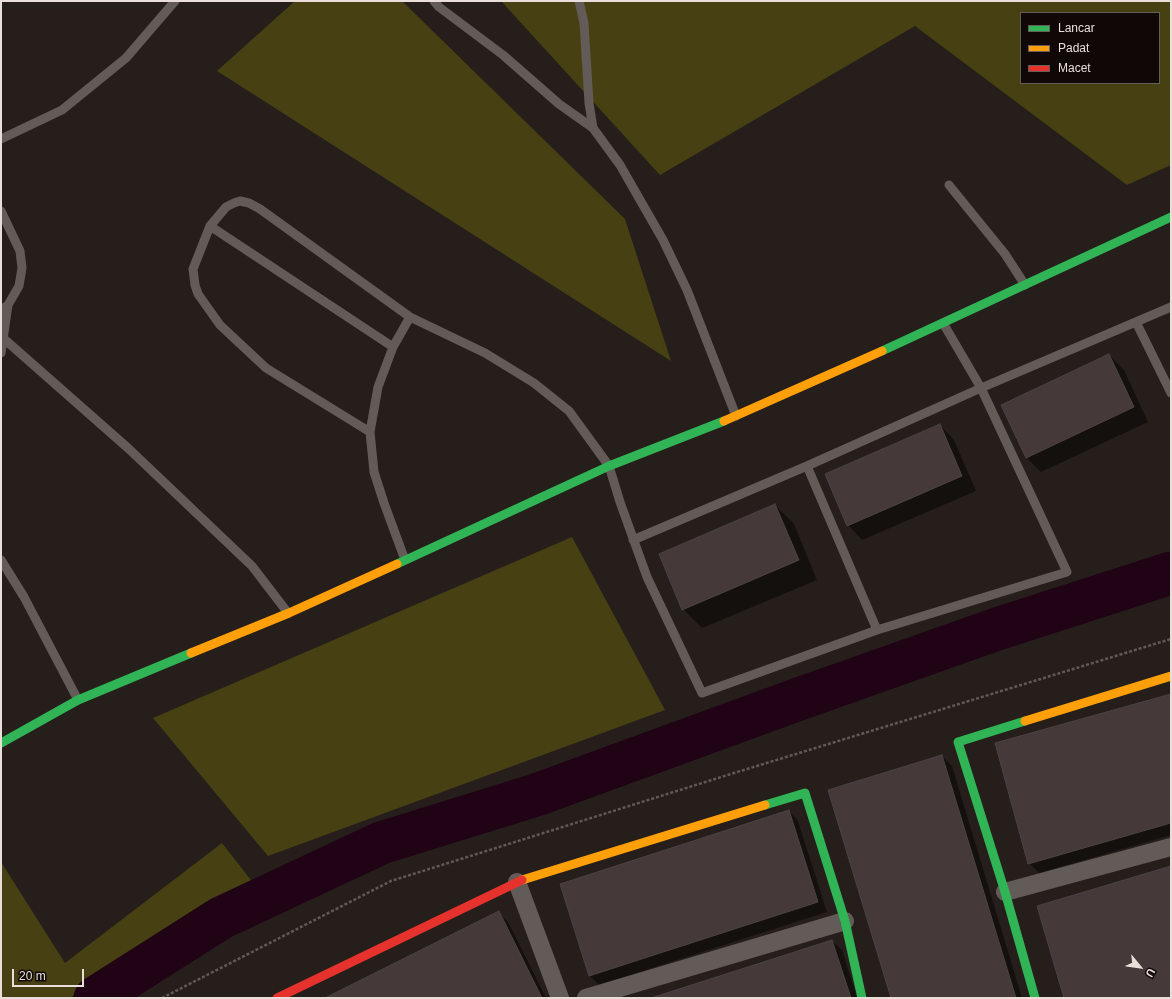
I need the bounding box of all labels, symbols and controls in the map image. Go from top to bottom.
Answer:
legend [1020,12,1160,84]
text: Lancar [1058,21,1095,35]
text: Padat [1058,41,1089,55]
text: Macet [1058,61,1091,75]
north arrow [1120,947,1160,987]
scale bar [14,961,86,987]
text: U [1143,966,1158,979]
text: 20 m [19,969,46,983]

